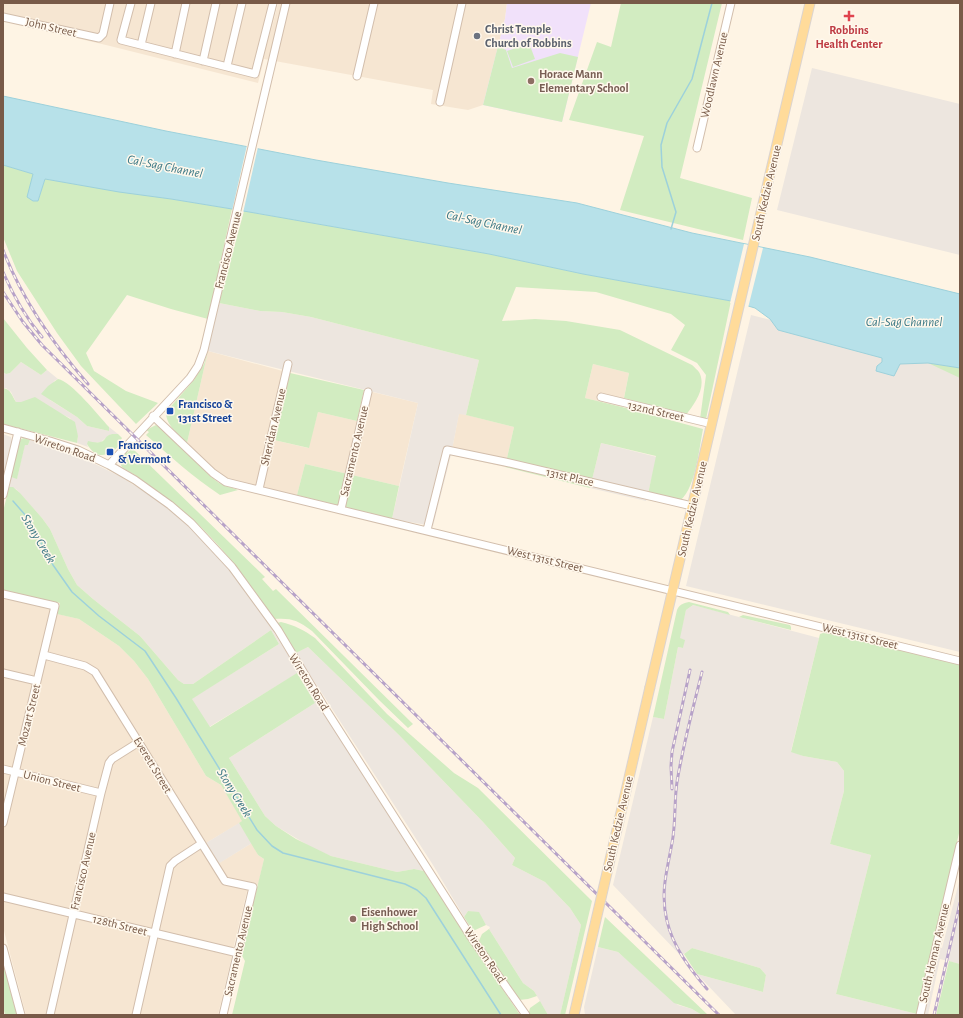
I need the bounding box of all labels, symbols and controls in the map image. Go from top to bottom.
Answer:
marker: Robbins Health Center [843,10,855,22]
street label: John Street [24,15,78,39]
place label: Christ Temple Church of Robbins [485,23,572,49]
place label: Robbins Health Center [816,24,883,50]
marker: Christ Temple Church of Robbins [472,31,482,41]
street label: Woodlawn Avenue [698,31,730,119]
place label: Horace Mann Elementary School [539,68,629,95]
marker: Horace Mann Elementary School [526,76,536,86]
street label: South Kedzie Avenue [749,144,783,242]
water label: Cal-Sag Channel [126,153,204,181]
water label: Cal-Sag Channel [445,209,523,237]
street label: Francisco Avenue [213,210,243,290]
water label: Cal-Sag Channel [866,316,942,329]
street label: Sheridan Avenue [258,387,288,467]
place label: Francisco & 131st Street [178,398,233,424]
street label: 132nd Street [627,399,685,423]
street label: Sacramento Avenue [338,405,370,497]
marker: Francisco & 131st Street [165,406,175,416]
street label: Wireton Road [33,432,97,464]
place label: Francisco & Vermont [118,439,171,465]
marker: Francisco & Vermont [105,447,115,457]
street label: South Kedzie Avenue [675,460,709,558]
street label: 131st Place [545,466,595,488]
water label: Stony Creek [18,512,58,566]
street label: West 131st Street [506,544,584,574]
street label: West 131st Street [821,621,899,651]
street label: Wireton Road [287,651,331,713]
street label: Mozart Street [16,683,43,747]
street label: Everett Street [132,735,174,795]
water label: Stony Creek [214,766,254,820]
street label: Union Street [22,768,82,794]
street label: South Kedzie Avenue [601,775,635,873]
street label: Francisco Avenue [68,831,98,911]
street label: South Homan Avenue [917,902,951,1004]
street label: Sacramento Avenue [222,905,254,997]
place label: Eisenhower High School [361,906,418,932]
street label: 128th Street [92,912,149,938]
marker: Eisenhower High School [348,914,358,924]
street label: Wireton Road [462,925,508,985]

